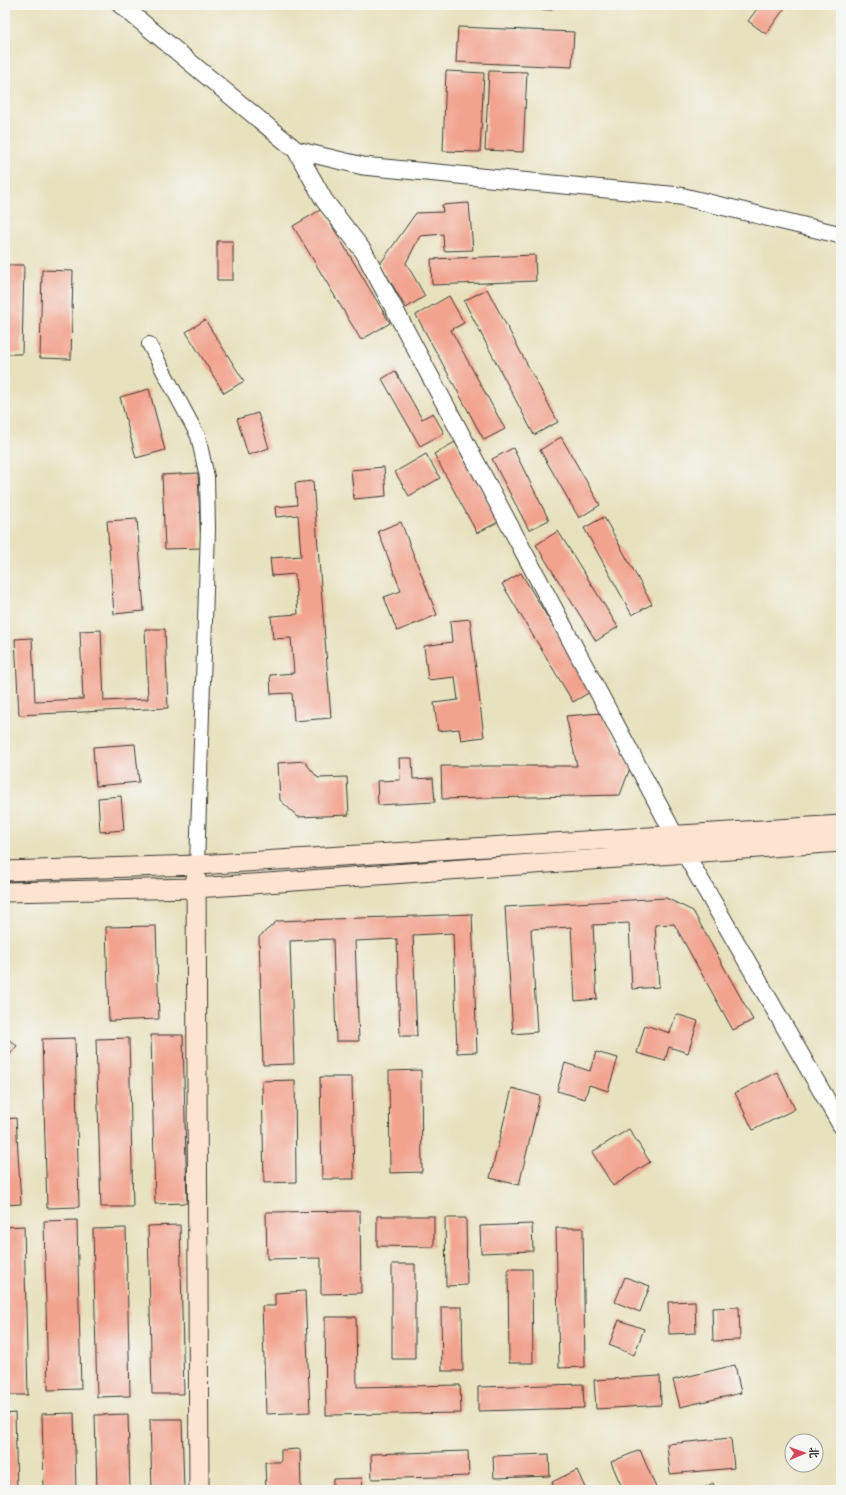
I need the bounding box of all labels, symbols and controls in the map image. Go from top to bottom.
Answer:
north arrow [784,1433,824,1473]
text: 北 [807,1447,821,1458]

